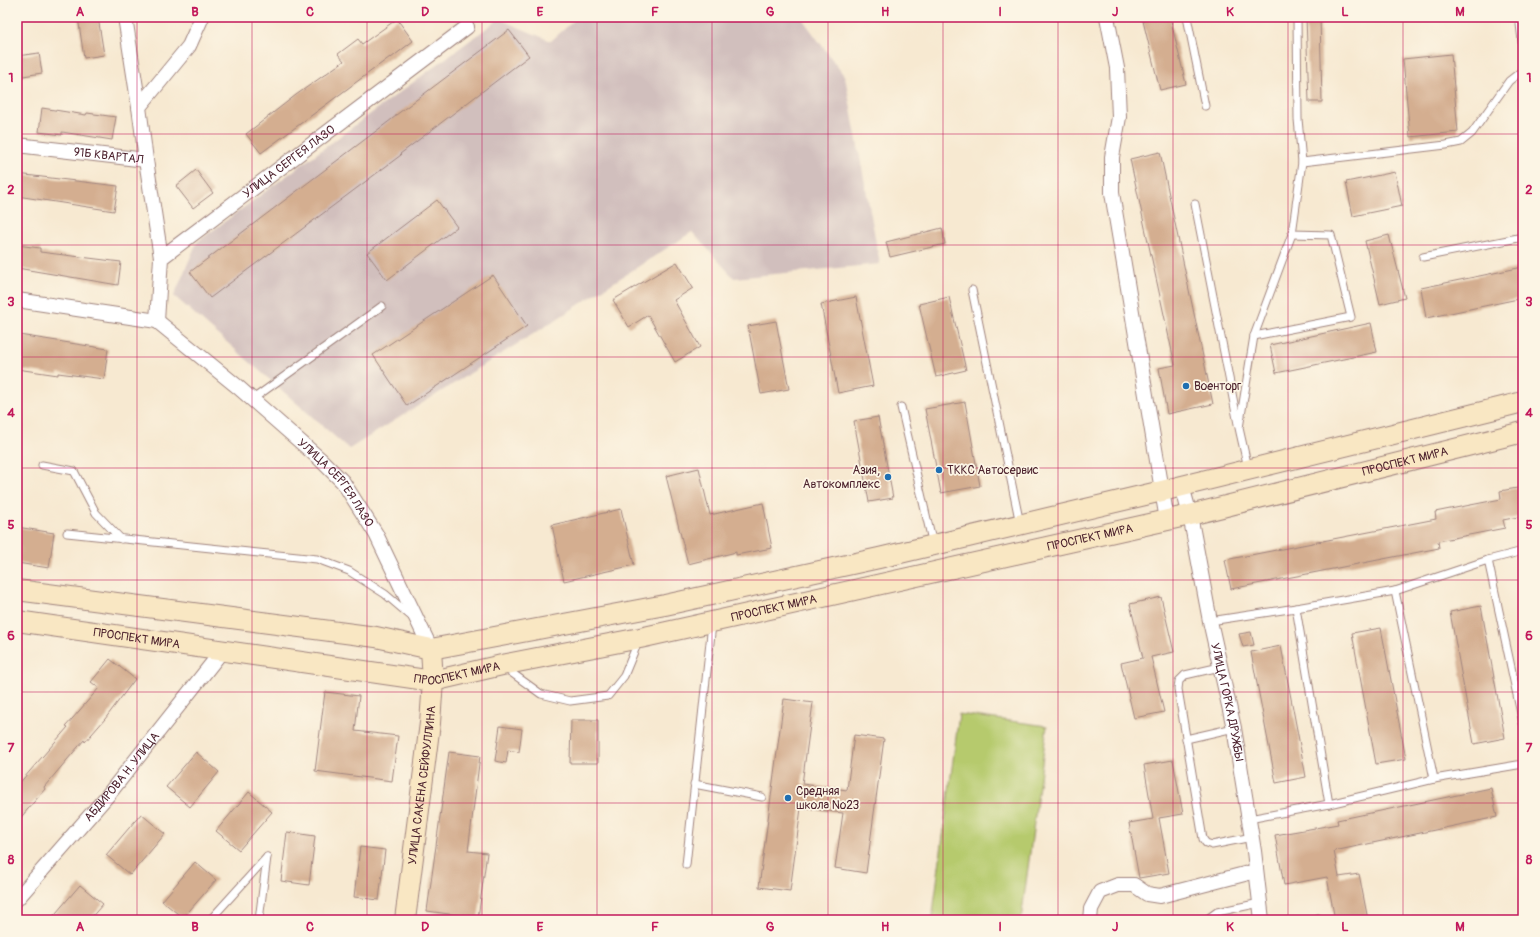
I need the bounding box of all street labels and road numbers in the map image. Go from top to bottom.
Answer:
street label: УЛИЦА СЕРГЕЯ ЛАЗО [240,122,338,201]
street label: 91Б КВАРТАЛ [73,144,145,167]
street label: УЛИЦА СЕРГЕЯ ЛАЗО [294,435,377,530]
street label: ПРОСПЕКТ МИРА [1361,443,1450,479]
street label: ПРОСПЕКТ МИРА [1046,520,1135,554]
street label: ПРОСПЕКТ МИРА [730,591,818,625]
street label: ПРОСПЕКТ МИРА [92,625,181,652]
street label: УЛИЦА ГОРКА ДРУЖБЫ [1208,642,1247,763]
street label: ПРОСПЕКТ МИРА [413,658,502,689]
street label: УЛИЦА САКЕНА СЕЙФУЛЛИНА [405,705,439,865]
street label: АБДИРОВА Н. УЛИЦА [81,729,163,825]

